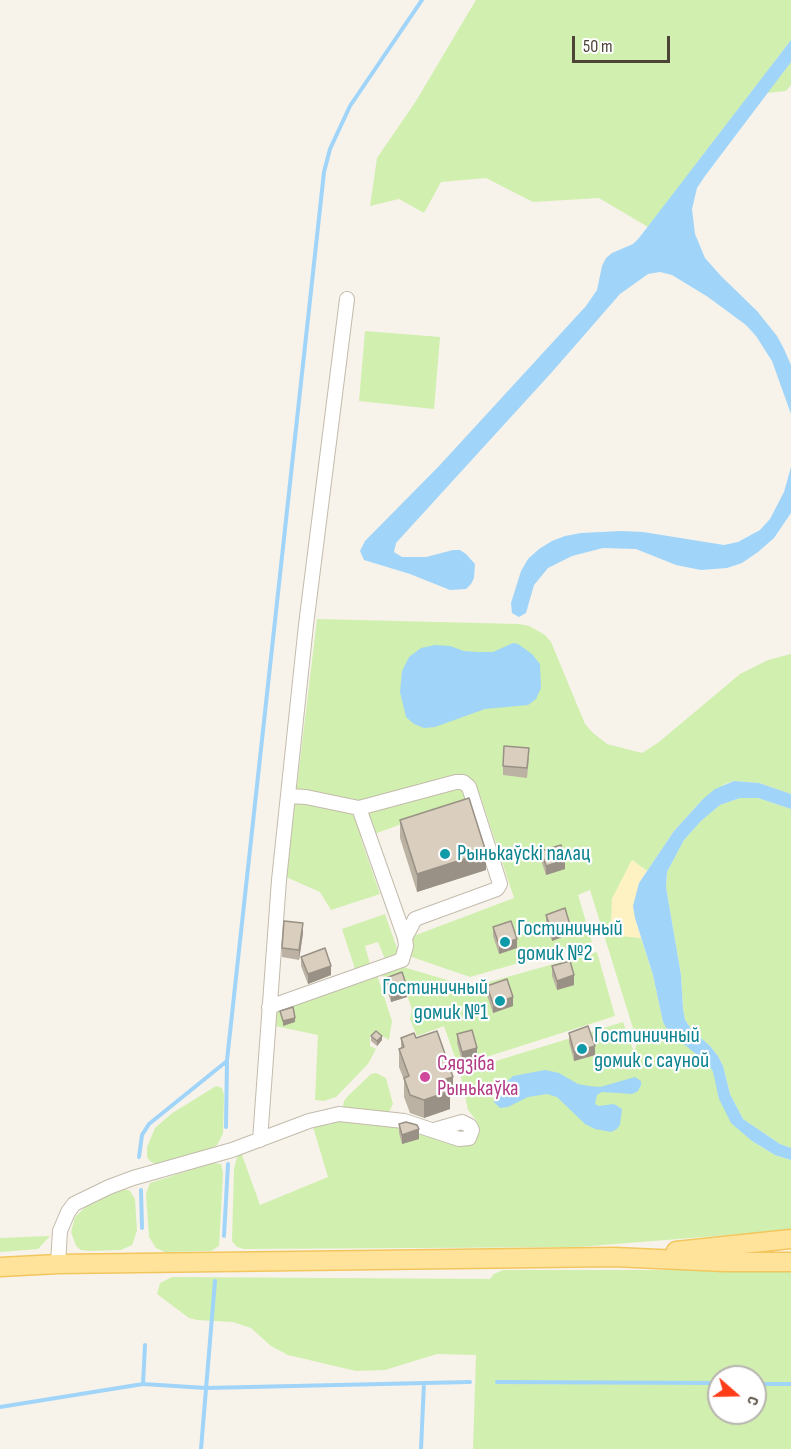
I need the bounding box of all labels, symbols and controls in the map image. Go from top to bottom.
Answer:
scale bar [575,24,672,62]
text: 50 m [583,36,613,57]
place label: Рынькаўскi палац [457,841,590,867]
marker: Рынькаўскi палац [438,847,452,861]
place label: Гостиничный домик №2 [517,916,623,968]
marker: Гостиничный домик №2 [498,935,512,949]
place label: Гостиничный домик №1 [382,975,488,1026]
marker: Гостиничный домик №1 [493,994,507,1008]
place label: Гостиничный домик с сауной [594,1023,709,1074]
marker: Гостиничный домик с сауной [575,1042,589,1056]
place label: Сядзіба Рынькаўка [437,1051,519,1102]
marker: Сядзіба Рынькаўка [418,1070,432,1084]
north arrow [707,1365,767,1425]
text: С [742,1394,763,1408]

